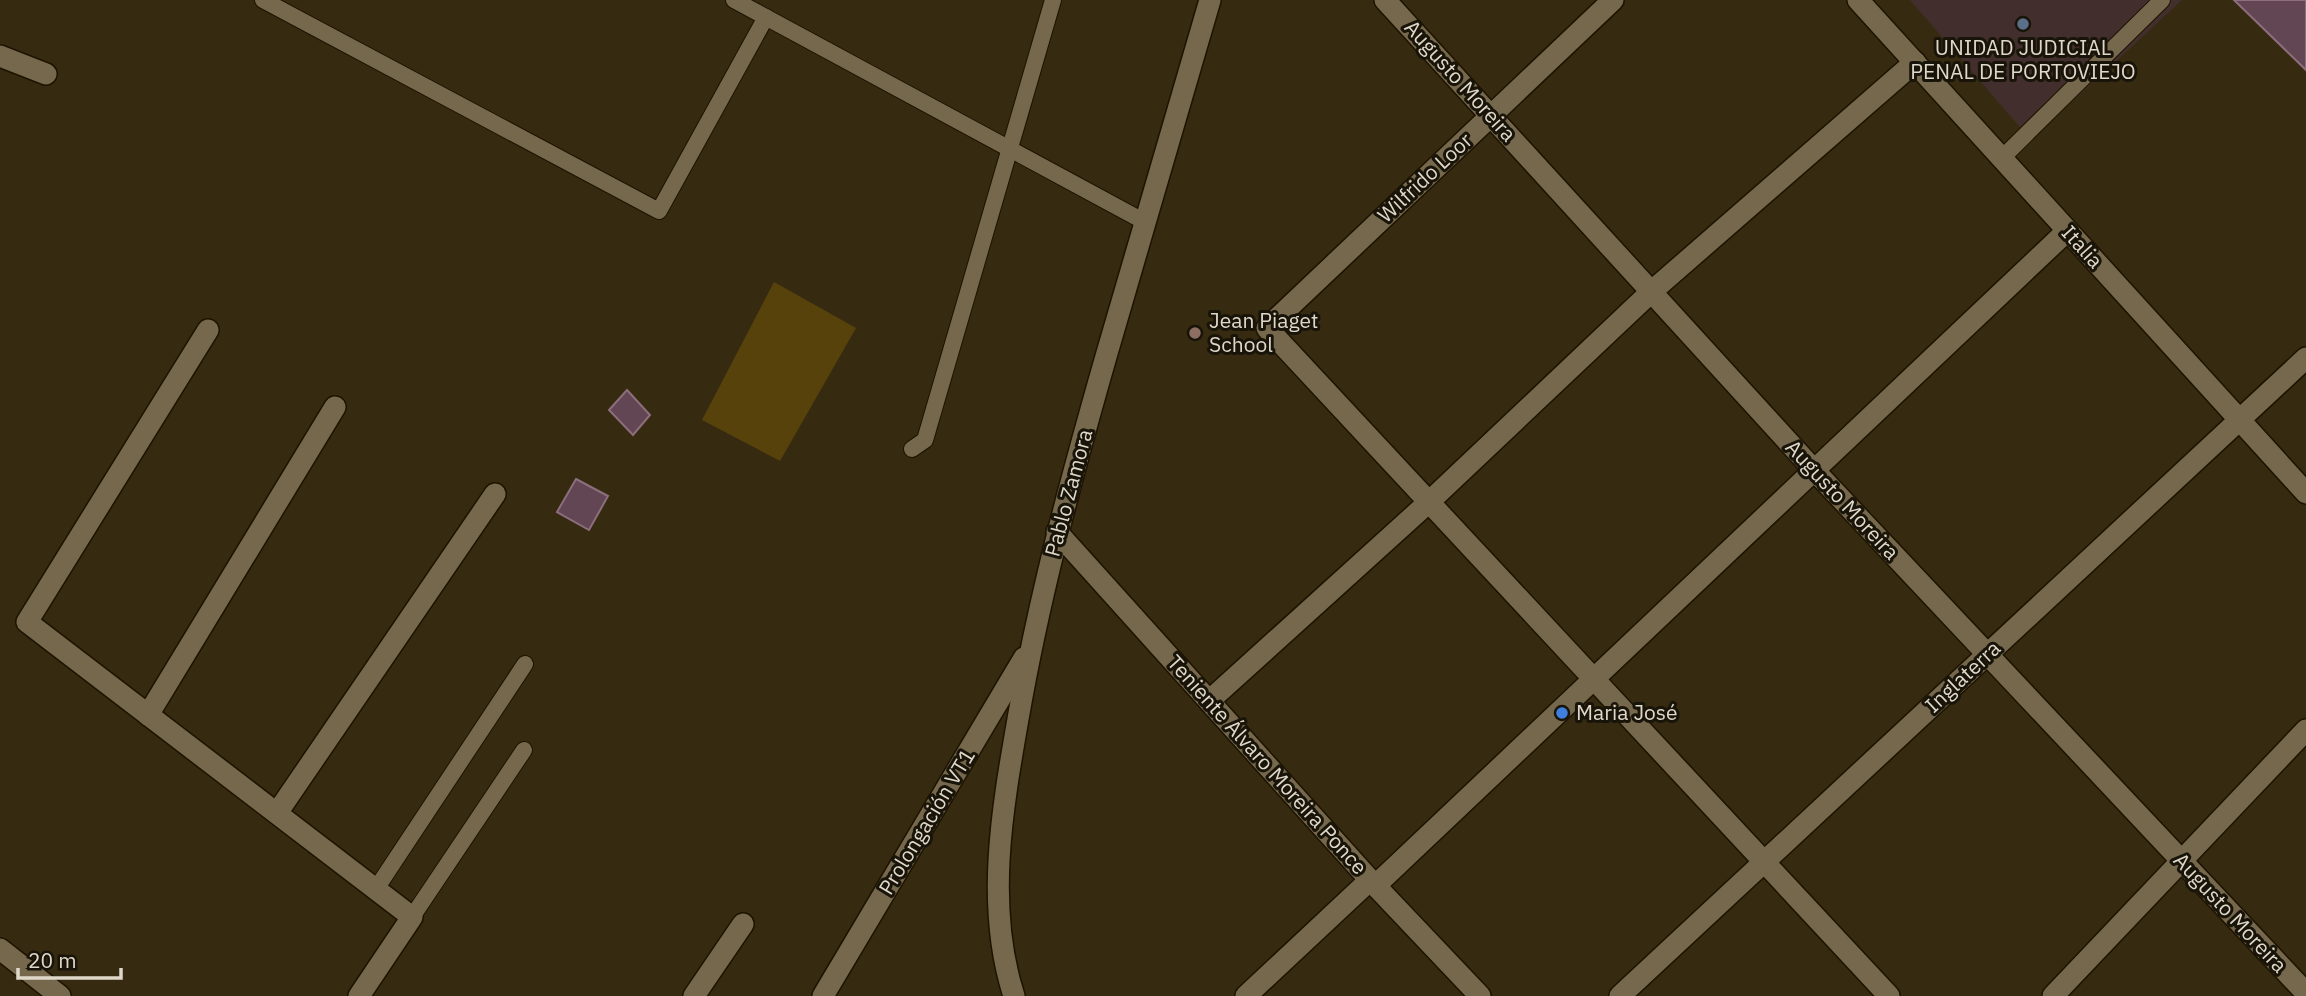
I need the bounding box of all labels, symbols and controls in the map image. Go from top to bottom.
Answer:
street label: Augusto Moreira [1399,14,1523,147]
marker: UNIDAD JUDICIAL PENAL DE PORTOVIEJO [2015,16,2031,32]
place label: UNIDAD JUDICIAL PENAL DE PORTOVIEJO [1910,33,2136,85]
street label: Wilfrido Loor [1371,126,1478,228]
street label: Italia [2056,219,2110,274]
place label: Jean Piaget School [1209,306,1318,358]
marker: Jean Piaget School [1187,325,1203,341]
street label: Pablo Zamora [1038,426,1098,559]
street label: Augusto Moreira [1780,433,1906,565]
street label: Inglaterra [1919,634,2006,718]
street label: Teniente Álvaro Moreira Ponce [1162,649,1374,880]
place label: Maria José [1576,698,1678,726]
marker: Maria José [1554,705,1570,721]
street label: Prolongación VT1 [872,743,981,900]
street label: Augusto Moreira [2168,846,2294,978]
scale bar [18,936,121,980]
text: 20 m [28,946,77,974]

